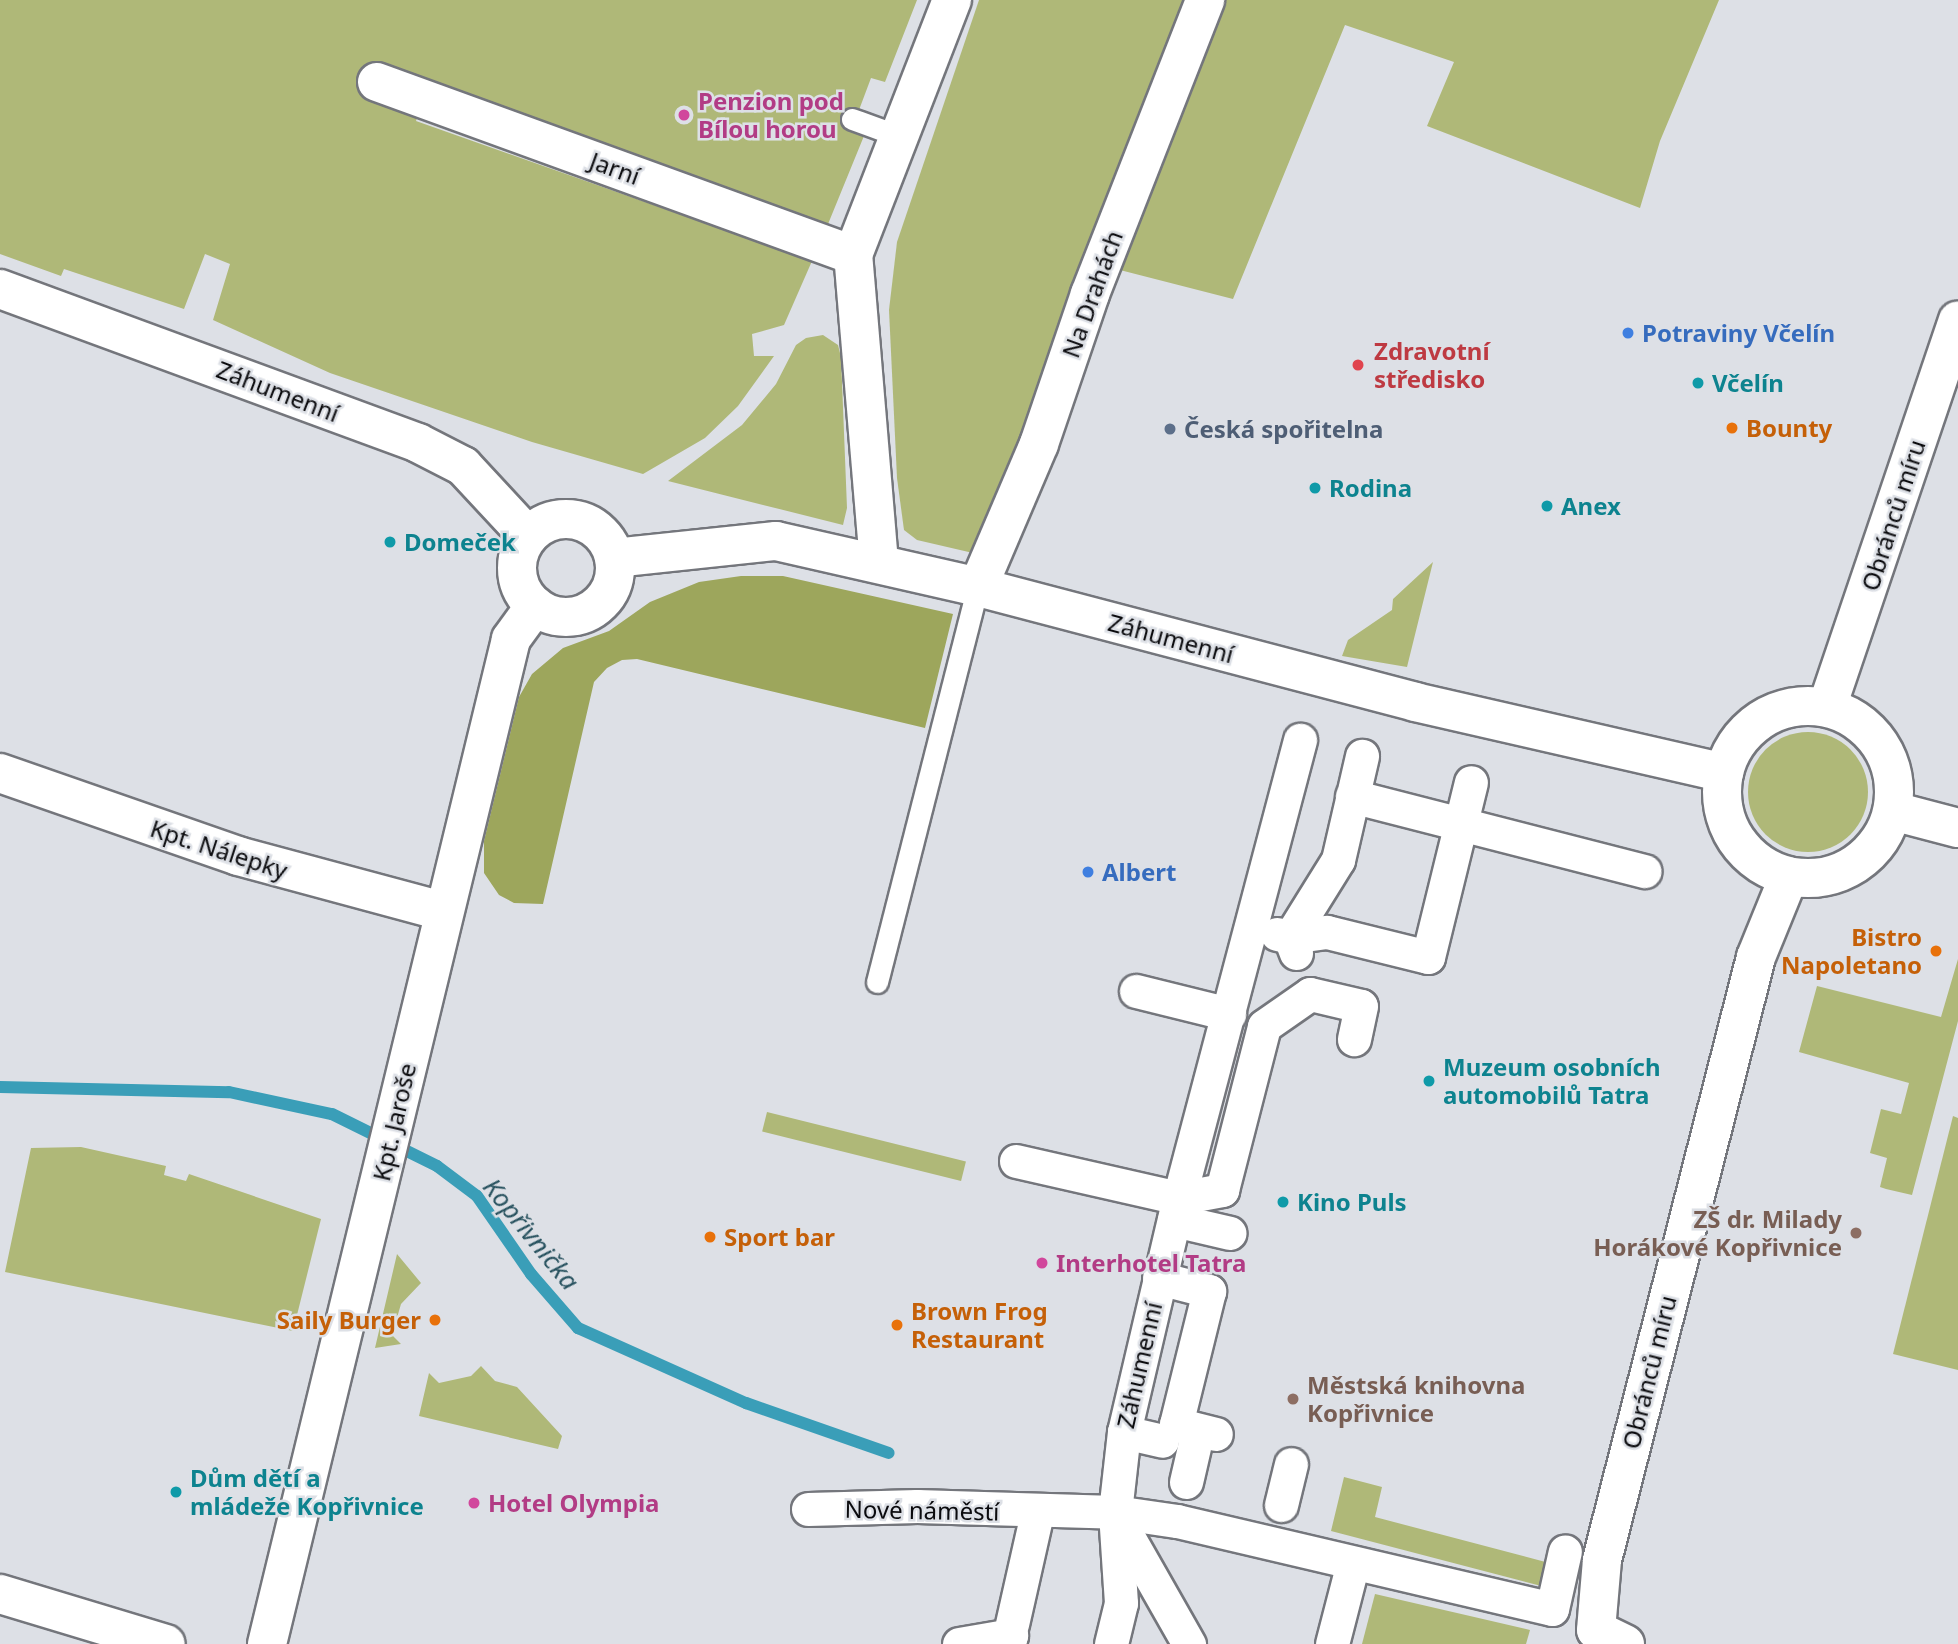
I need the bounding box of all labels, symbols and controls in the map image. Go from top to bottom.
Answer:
place label: Penzion pod Bílou horou [698,87,844,143]
marker: Penzion pod Bílou horou [676,107,692,123]
street label: Jarní [586,146,644,190]
street label: Na Drahách [1056,227,1128,361]
place label: Potraviny Včelín [1642,319,1835,347]
marker: Potraviny Včelín [1620,325,1636,341]
place label: Zdravotní středisko [1374,337,1490,393]
street label: Záhumenní [213,354,343,428]
marker: Zdravotní středisko [1348,355,1368,375]
place label: Včelín [1712,369,1784,397]
marker: Včelín [1690,375,1706,391]
place label: Bounty [1746,414,1832,442]
place label: Česká spořitelna [1184,415,1383,443]
marker: Bounty [1724,420,1740,436]
marker: Česká spořitelna [1162,421,1178,437]
street label: Obránců míru [1855,436,1931,594]
place label: Rodina [1329,474,1412,502]
marker: Rodina [1307,480,1323,496]
place label: Anex [1561,492,1621,520]
marker: Anex [1539,498,1555,514]
place label: Domeček [404,528,516,556]
marker: Domeček [382,534,398,550]
street label: Záhumenní [1105,607,1237,669]
street label: Kpt. Nálepky [147,813,291,885]
place label: Albert [1102,858,1176,886]
marker: Albert [1080,864,1096,880]
place label: Bistro Napoletano [1781,923,1922,979]
marker: Bistro Napoletano [1928,943,1944,959]
place label: Muzeum osobních automobilů Tatra [1443,1053,1661,1109]
street label: Kpt. Jaroše [366,1060,422,1184]
marker: Muzeum osobních automobilů Tatra [1421,1073,1437,1089]
water label: Kopřivnička [476,1172,586,1296]
place label: Kino Puls [1297,1188,1407,1216]
marker: Kino Puls [1275,1194,1291,1210]
place label: ZŠ dr. Milady Horákové Kopřivnice [1593,1205,1842,1261]
place label: Sport bar [724,1223,835,1251]
marker: ZŠ dr. Milady Horákové Kopřivnice [1848,1225,1864,1241]
marker: Sport bar [702,1229,718,1245]
place label: Interhotel Tatra [1056,1249,1246,1277]
marker: Interhotel Tatra [1034,1255,1050,1271]
street label: Obránců míru [1616,1292,1682,1452]
place label: Brown Frog Restaurant [911,1297,1048,1353]
street label: Záhumenní [1110,1299,1168,1431]
place label: Saily Burger [277,1306,421,1334]
marker: Saily Burger [427,1312,443,1328]
marker: Brown Frog Restaurant [889,1317,905,1333]
place label: Městská knihovna Kopřivnice [1307,1371,1525,1427]
marker: Městská knihovna Kopřivnice [1285,1391,1301,1407]
place label: Dům dětí a mládeže Kopřivnice [190,1464,424,1520]
marker: Dům dětí a mládeže Kopřivnice [168,1484,184,1500]
place label: Hotel Olympia [488,1489,659,1517]
street label: Nové náměstí [844,1494,1000,1526]
marker: Hotel Olympia [466,1495,482,1511]

